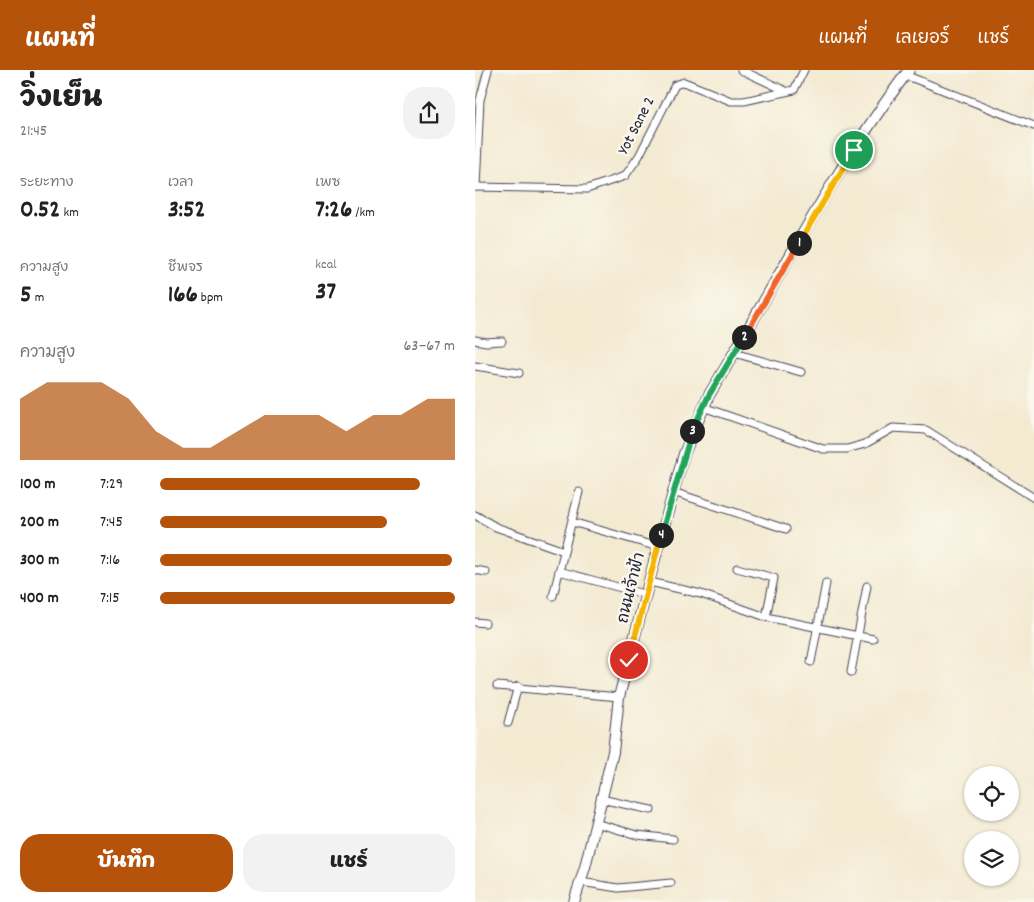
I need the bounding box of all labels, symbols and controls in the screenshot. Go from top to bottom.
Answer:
text: แผนที่ [25,24,95,58]
text: แผนที่ [819,27,867,52]
text: เลเยอร์ [895,27,949,52]
text: แชร์ [977,27,1009,52]
text: วิ่งเย็น [20,81,102,121]
button: share [403,87,455,139]
street label: Yot Sane 2 [613,93,661,159]
text: 21:45 [20,120,47,143]
pin [833,129,875,171]
icon: arrive [840,136,868,164]
text: ระยะทาง [20,173,73,193]
text: เวลา [168,173,194,193]
text: เพซ [315,173,340,193]
text: 0.52 [20,193,60,229]
text: 3:52 [168,193,205,229]
text: 7:26 [315,193,352,229]
text: km [60,203,79,223]
text: /km [352,203,375,223]
pin: 1 [787,230,811,256]
text: 1 [798,233,801,253]
text: kcal [315,255,337,275]
text: ความสูง [20,258,68,278]
text: ชีพจร [168,258,203,278]
text: 37 [315,275,336,311]
text: 5 [20,278,32,314]
text: 166 [168,278,198,314]
text: m [32,288,44,308]
text: bpm [198,288,223,308]
pin: 2 [731,324,757,350]
text: 2 [741,327,748,347]
text: 63–67 m [403,335,455,358]
text: ความสูง [20,342,75,365]
pin: 3 [679,418,705,444]
text: 3 [689,421,696,441]
text: 100 m [20,473,56,496]
text: 7:29 [100,473,123,496]
text: 200 m [20,511,59,534]
text: 7:45 [100,511,123,534]
pin: 4 [649,522,673,548]
text: 4 [659,525,664,545]
text: 300 m [20,549,59,572]
text: 7:16 [100,549,120,572]
street label: ถนนเจ้าฟ้า [611,550,652,626]
text: 400 m [20,587,59,610]
text: 7:15 [100,587,120,610]
pin [608,639,650,681]
icon: check [615,646,643,674]
map controls [964,766,1019,886]
button: locate [964,766,1019,821]
button: layers [964,831,1019,886]
button: บันทึก [20,834,233,892]
button: แชร์ [243,834,455,892]

